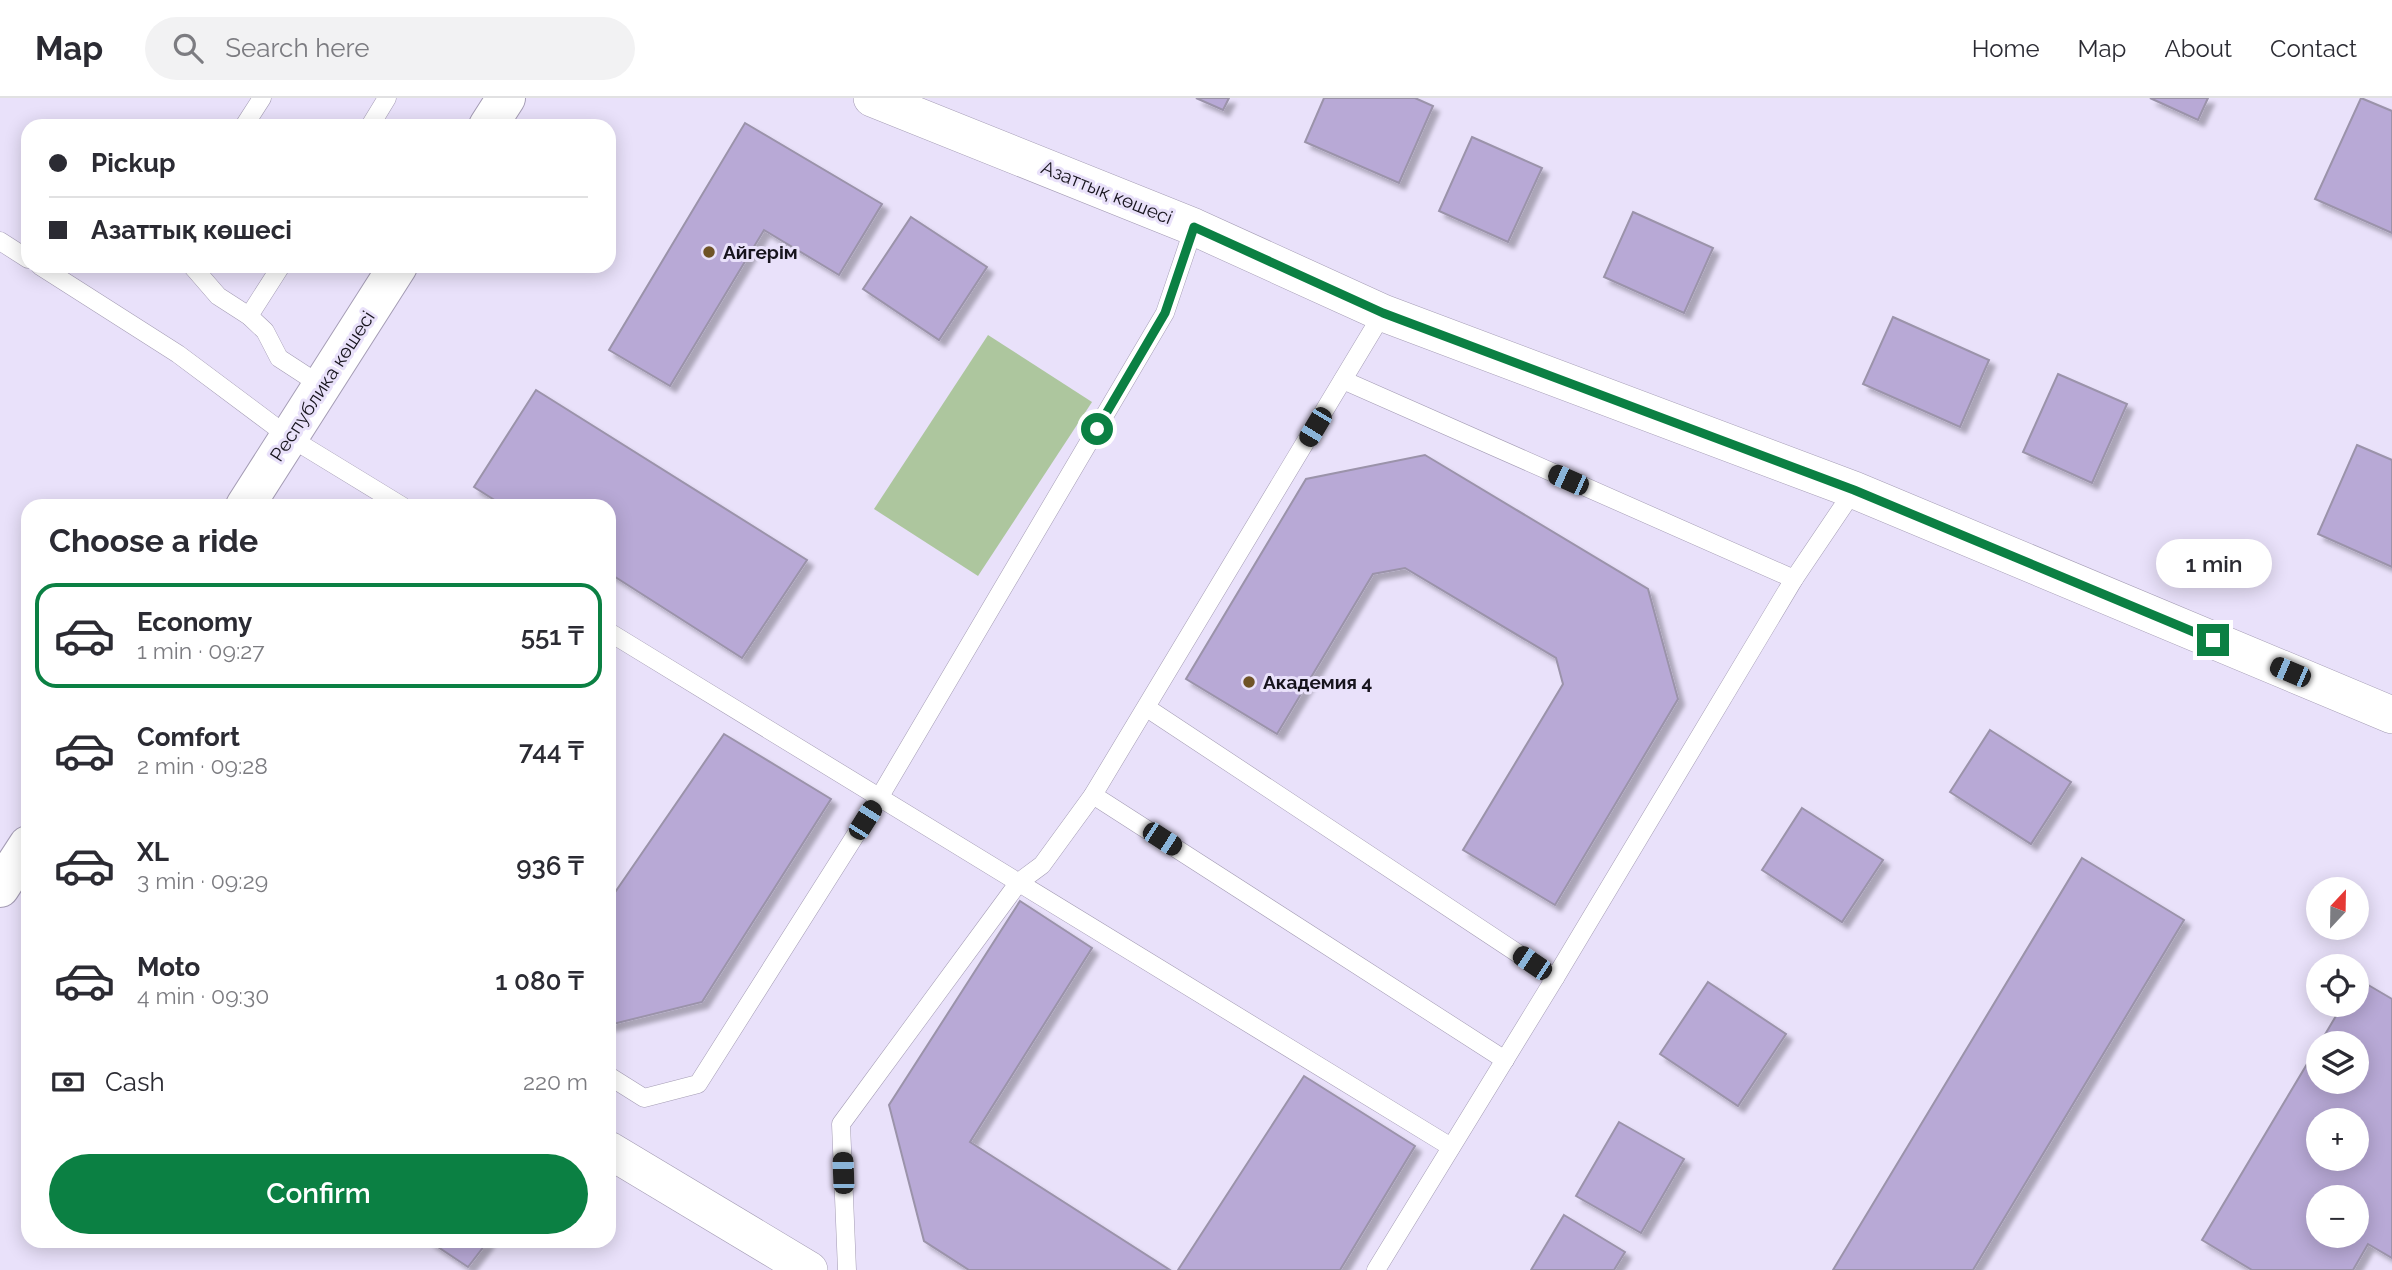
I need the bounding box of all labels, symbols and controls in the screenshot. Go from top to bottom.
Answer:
search box [145,17,635,80]
text: Map [35,29,103,68]
icon: search [169,29,207,67]
text: Search here [225,33,370,63]
text: Home [1972,34,2040,63]
text: Map [2078,34,2126,63]
text: About [2164,34,2232,63]
text: Contact [2270,34,2357,63]
text: Pickup [91,148,176,178]
street label: Азаттық көшесі [1038,156,1176,228]
text: Азаттық көшесі [91,215,292,245]
place label: Айгерім [723,241,798,263]
marker: Айгерім [701,244,717,260]
street label: Республика көшесі [265,307,379,465]
car [1296,404,1335,450]
route start [1081,413,1113,445]
car [1545,462,1592,498]
text: Choose a ride [49,522,258,559]
callout: 1 min [2155,538,2271,588]
text: 1 min [2185,550,2243,577]
icon: car [53,604,116,667]
text: Economy [137,607,252,637]
text: 551 ₸ [521,621,584,651]
route end [2197,624,2229,656]
text: 1 min · 09:27 [137,637,265,664]
car [2267,654,2314,690]
place label: Академия 4 [1263,671,1373,693]
marker: Академия 4 [1241,674,1257,690]
icon: car [53,719,116,782]
text: Comfort [137,722,240,752]
text: 744 ₸ [519,736,584,766]
text: 2 min · 09:28 [137,752,268,779]
car [845,797,886,843]
car [1139,819,1186,859]
icon: car [53,834,116,897]
text: XL [137,837,169,867]
text: 936 ₸ [516,851,584,881]
text: 3 min · 09:29 [137,867,268,894]
north arrow [2306,877,2370,940]
map controls [2306,877,2369,1248]
car [1509,943,1556,983]
icon: car [53,949,116,1012]
text: Moto [137,952,200,982]
button: locate [2306,954,2369,1017]
text: 1 080 ₸ [495,966,584,996]
text: 4 min · 09:30 [137,982,269,1009]
button: layers [2306,1031,2369,1094]
icon: cash [49,1063,87,1101]
text: Cash [105,1067,165,1097]
text: 220 m [523,1068,588,1095]
button: + [2306,1108,2369,1171]
car [832,1152,855,1194]
button: Confirm [49,1154,588,1234]
button: − [2306,1185,2369,1248]

